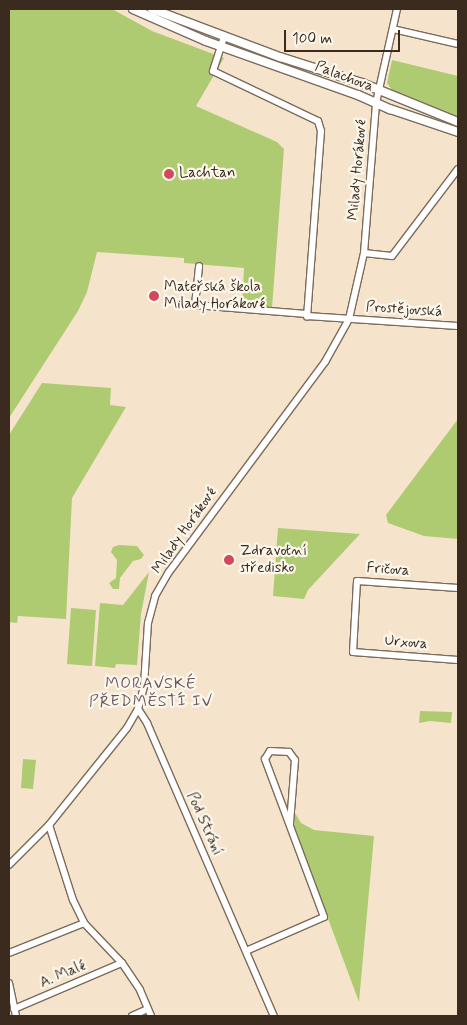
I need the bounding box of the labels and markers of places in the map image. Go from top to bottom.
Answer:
place label: Lachtan [179,165,235,183]
marker: Lachtan [163,168,175,180]
place label: Mateřská škola Milady Horákové [164,278,266,313]
marker: Mateřská škola Milady Horákové [148,290,160,302]
place label: Zdravotní středisko [240,542,307,577]
marker: Zdravotní středisko [222,553,236,567]

